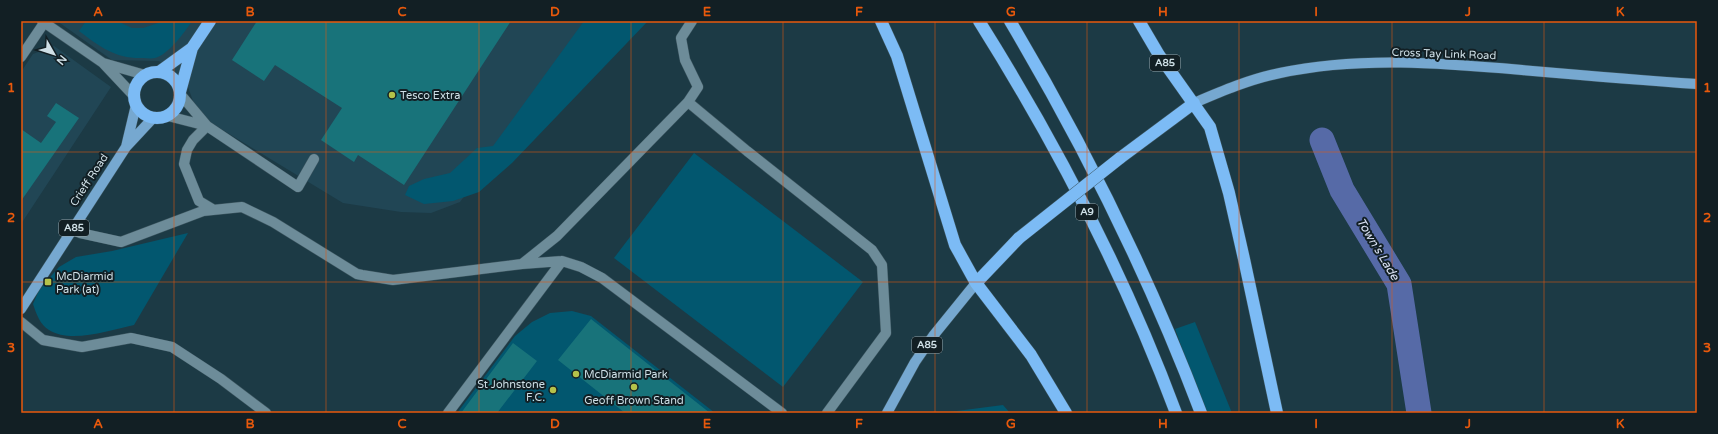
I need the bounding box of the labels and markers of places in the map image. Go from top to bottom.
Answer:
place label: Tesco Extra [400,89,460,102]
marker: Tesco Extra [387,90,397,100]
place label: McDiarmid Park (at) [56,270,113,296]
marker: McDiarmid Park (at) [43,277,53,287]
place label: McDiarmid Park [584,368,668,381]
marker: McDiarmid Park [571,369,581,379]
place label: St Johnstone F.C. [477,378,545,404]
marker: Geoff Brown Stand [629,382,639,392]
marker: St Johnstone F.C. [548,385,558,395]
place label: Geoff Brown Stand [584,394,684,407]

